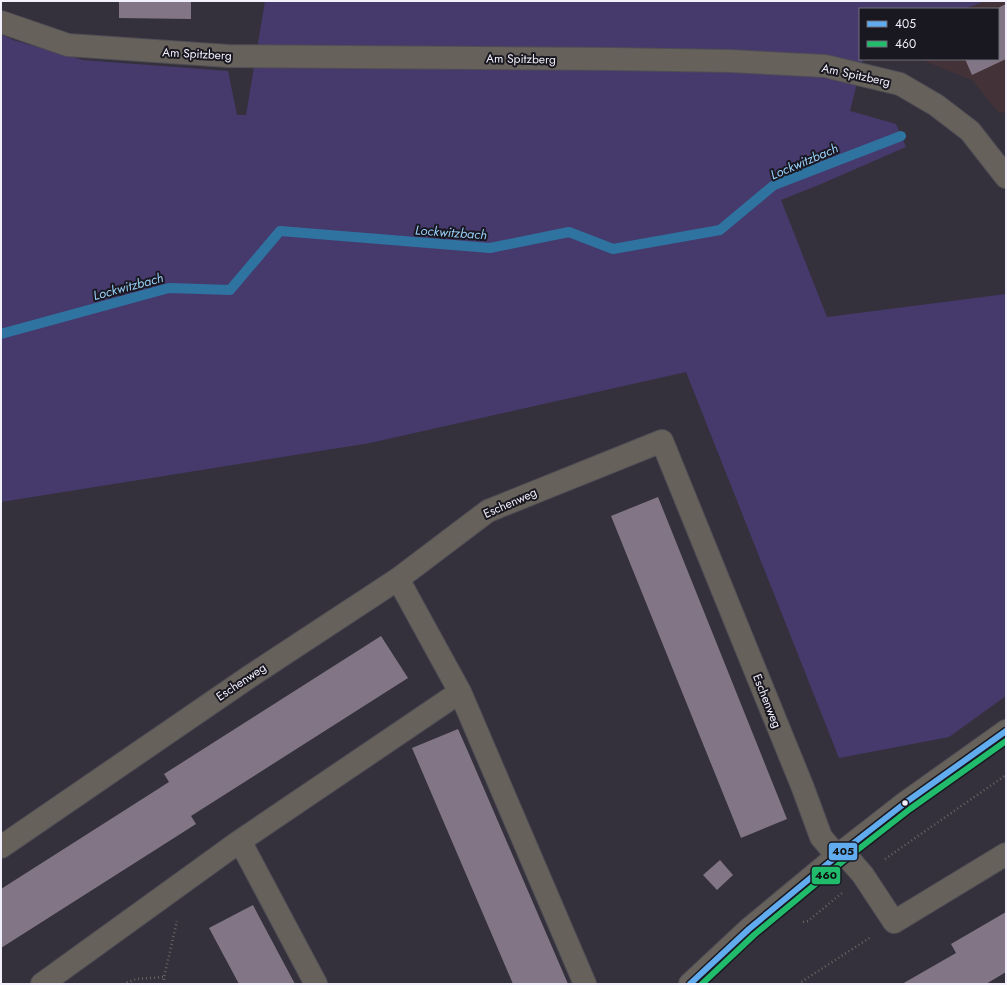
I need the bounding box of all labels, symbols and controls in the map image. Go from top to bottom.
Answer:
legend [859,8,999,60]
text: 405 [895,15,916,33]
text: 460 [895,35,916,53]
street label: Am Spitzberg [162,43,232,65]
street label: Am Spitzberg [486,49,556,69]
street label: Am Spitzberg [820,59,892,91]
water label: Lockwitzbach [767,138,841,184]
water label: Lockwitzbach [414,221,488,245]
water label: Lockwitzbach [91,268,166,305]
street label: Eschenweg [480,483,540,523]
street label: Eschenweg [212,659,270,705]
street label: Eschenweg [748,671,786,731]
unlabelled marker [900,798,910,808]
line badge: 405 [828,842,858,861]
text: 405 [832,843,854,859]
line badge: 460 [811,866,841,885]
text: 460 [815,867,837,883]

